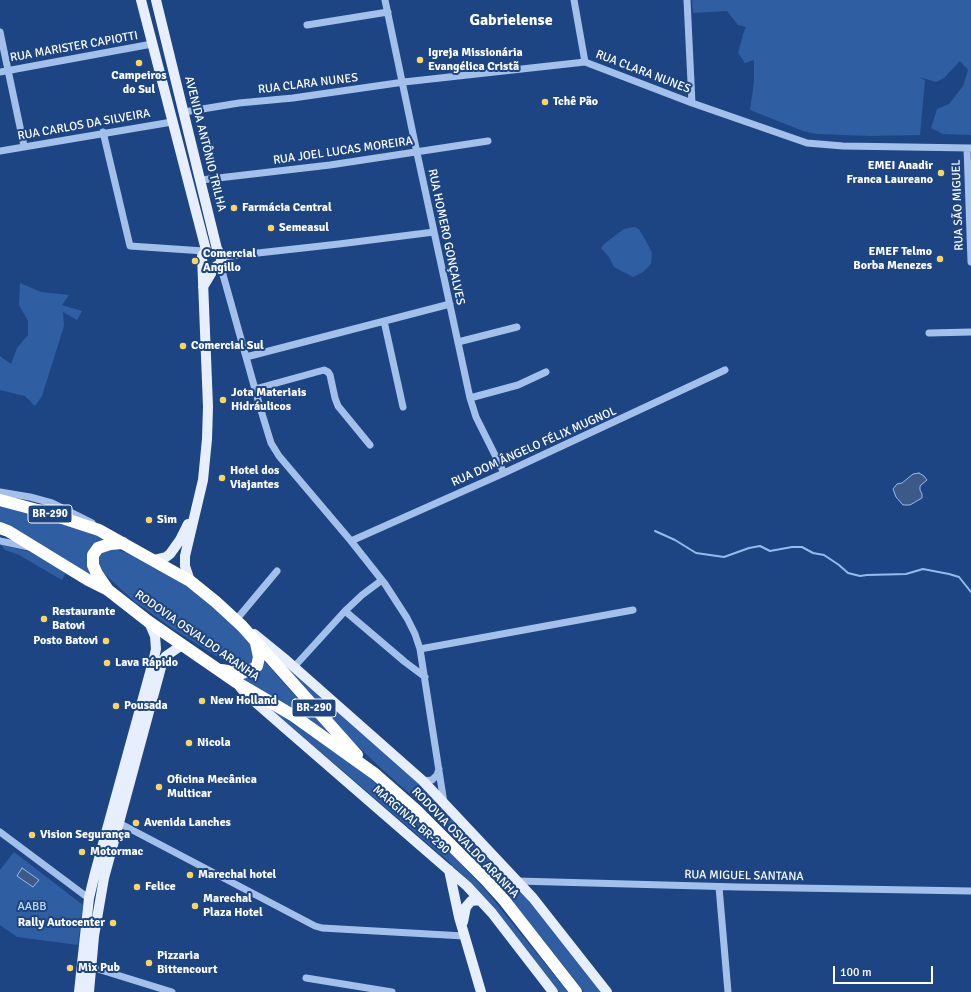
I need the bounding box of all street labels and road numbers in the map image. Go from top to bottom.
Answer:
street label: RUA MARISTER CAPIOTTI [9,29,139,65]
street label: RUA CLARA NUNES [593,47,693,97]
street label: RUA CLARA NUNES [257,71,359,97]
street label: AVENIDA ANTÔNIO TRILHA [181,75,229,213]
street label: RUA CARLOS DA SILVEIRA [17,106,151,144]
street label: RUA JOEL LUCAS MOREIRA [272,134,414,168]
street label: RUA SÃO MIGUEL [949,159,967,251]
street label: RUA HOMERO GONÇALVES [425,168,467,306]
street label: RUA DOM ÂNGELO FÉLIX MUGNOL [449,404,619,490]
road number: BR-290 [28,505,72,523]
street label: RODOVIA OSVALDO ARANHA [132,588,262,684]
road number: BR-290 [292,699,336,717]
street label: MARGINAL BR-290 [369,783,453,857]
street label: RODOVIA OSVALDO ARANHA [408,785,522,901]
street label: RUA MIGUEL SANTANA [684,868,804,884]

